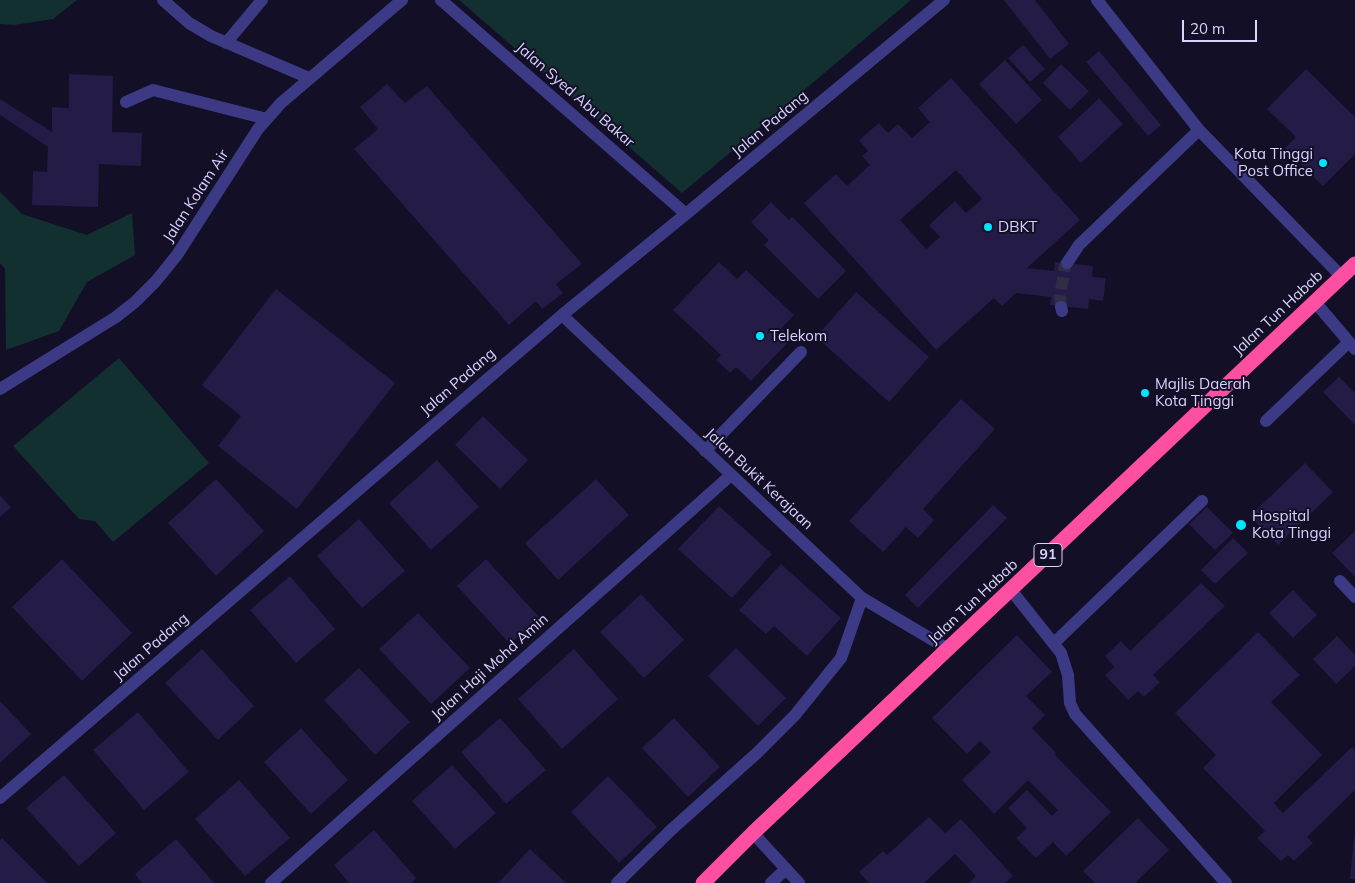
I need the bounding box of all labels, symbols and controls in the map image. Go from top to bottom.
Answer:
scale bar [1185,10,1260,42]
text: 20 m [1190,19,1225,38]
street label: Jalan Syed Abu Bakar [512,39,638,151]
street label: Jalan Padang [728,87,812,161]
place label: Kota Tinggi Post Office [1234,145,1313,180]
street label: Jalan Kolam Air [159,146,233,246]
marker: Kota Tinggi Post Office [1317,157,1329,169]
place label: DBKT [998,218,1037,236]
marker: DBKT [982,221,994,233]
street label: Jalan Tun Habab [1229,267,1327,359]
place label: Telekom [770,327,827,345]
marker: Telekom [754,330,766,342]
street label: Jalan Padang [417,345,499,419]
place label: Majlis Daerah Kota Tinggi [1155,375,1250,410]
marker: Majlis Daerah Kota Tinggi [1139,387,1151,399]
street label: Jalan Bukit Kerajaan [701,424,817,534]
place label: Hospital Kota Tinggi [1252,507,1331,542]
marker: Hospital Kota Tinggi [1234,518,1248,532]
road number: 91 [1034,544,1062,566]
street label: Jalan Tun Habab [924,556,1022,648]
street label: Jalan Padang [110,610,192,684]
street label: Jalan Haji Mohd Amin [428,610,552,724]

